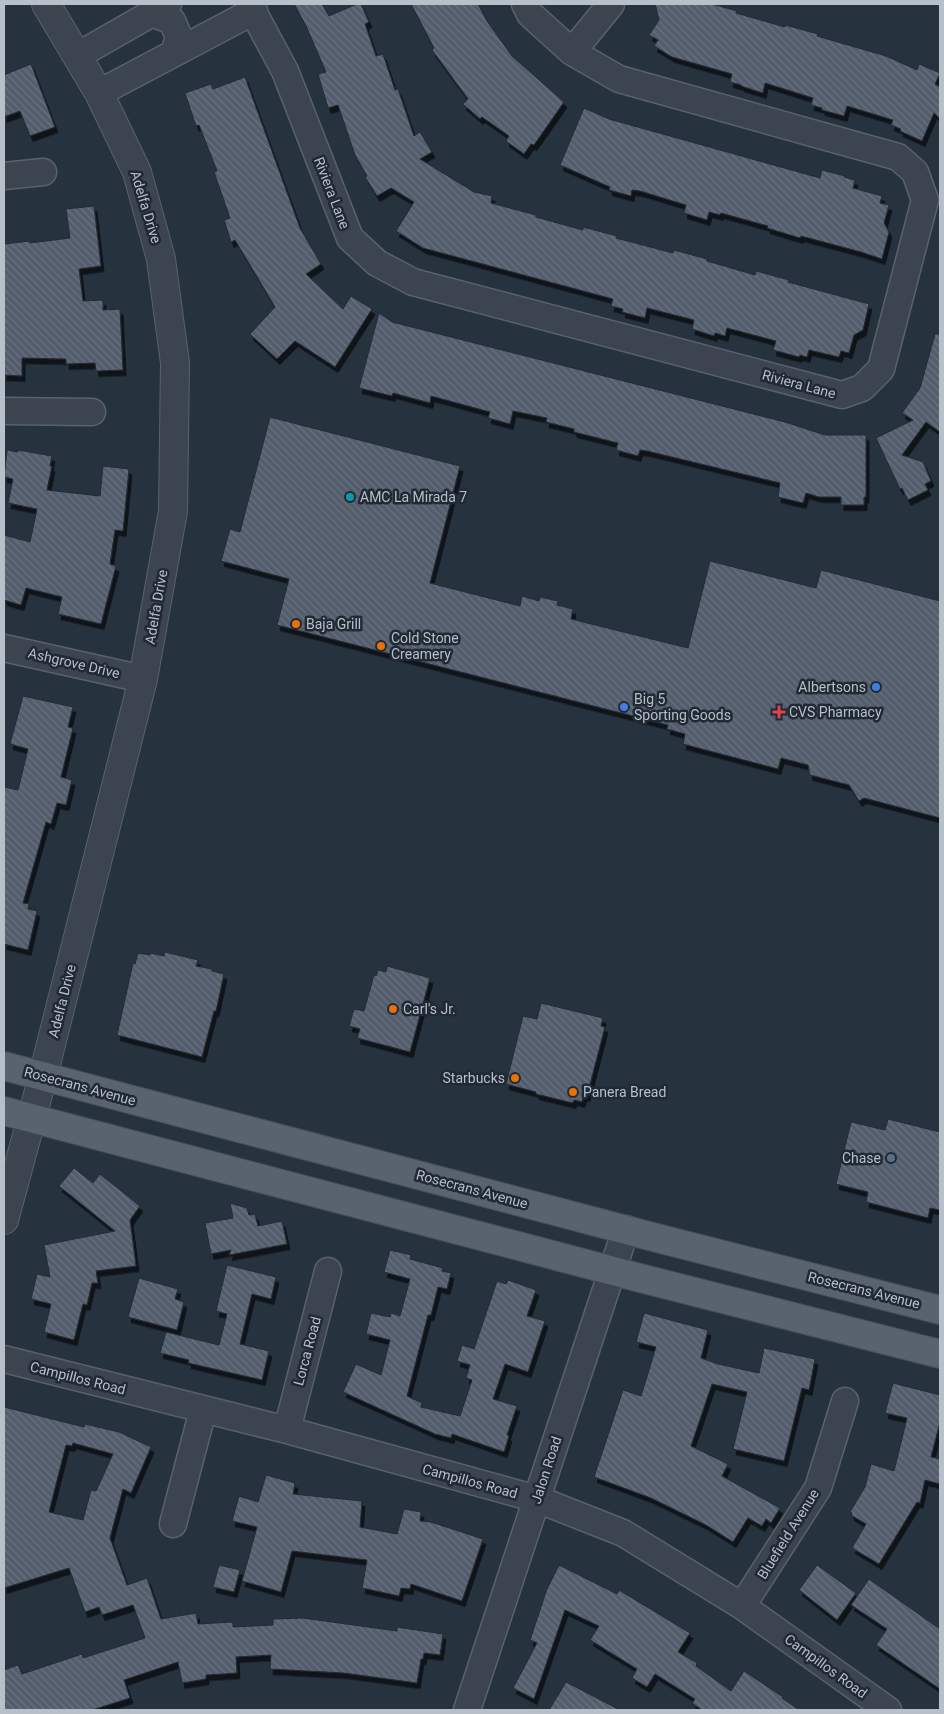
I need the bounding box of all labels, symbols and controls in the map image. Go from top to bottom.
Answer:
street label: Riviera Lane [311,155,353,231]
street label: Adelfa Drive [127,169,165,245]
street label: Riviera Lane [760,367,838,401]
place label: AMC La Mirada 7 [360,489,467,505]
marker: AMC La Mirada 7 [344,491,356,503]
street label: Adelfa Drive [142,569,170,645]
place label: Baja Grill [306,616,361,632]
marker: Baja Grill [290,618,302,630]
place label: Cold Stone Creamery [391,630,459,662]
marker: Cold Stone Creamery [375,640,387,652]
street label: Ashgrove Drive [27,645,121,681]
place label: Albertsons [798,679,866,695]
marker: Albertsons [870,681,882,693]
place label: Big 5 Sporting Goods [634,691,731,723]
marker: Big 5 Sporting Goods [618,701,630,713]
place label: CVS Pharmacy [789,704,882,720]
marker: CVS Pharmacy [773,706,785,718]
street label: Adelfa Drive [45,963,79,1039]
place label: Carl's Jr. [403,1001,456,1017]
marker: Carl's Jr. [387,1003,399,1015]
street label: Rosecrans Avenue [22,1063,138,1109]
place label: Starbucks [443,1070,505,1086]
marker: Starbucks [509,1072,521,1084]
place label: Panera Bread [583,1084,666,1100]
marker: Panera Bread [567,1086,579,1098]
place label: Chase [842,1150,881,1166]
marker: Chase [885,1152,897,1164]
street label: Rosecrans Avenue [414,1166,530,1212]
street label: Rosecrans Avenue [806,1268,922,1312]
street label: Lorca Road [290,1315,324,1387]
street label: Campillos Road [29,1358,127,1398]
street label: Jalon Road [528,1434,564,1506]
street label: Campillos Road [421,1461,519,1501]
street label: Bluefield Avenue [754,1486,822,1582]
street label: Campillos Road [782,1631,870,1701]

